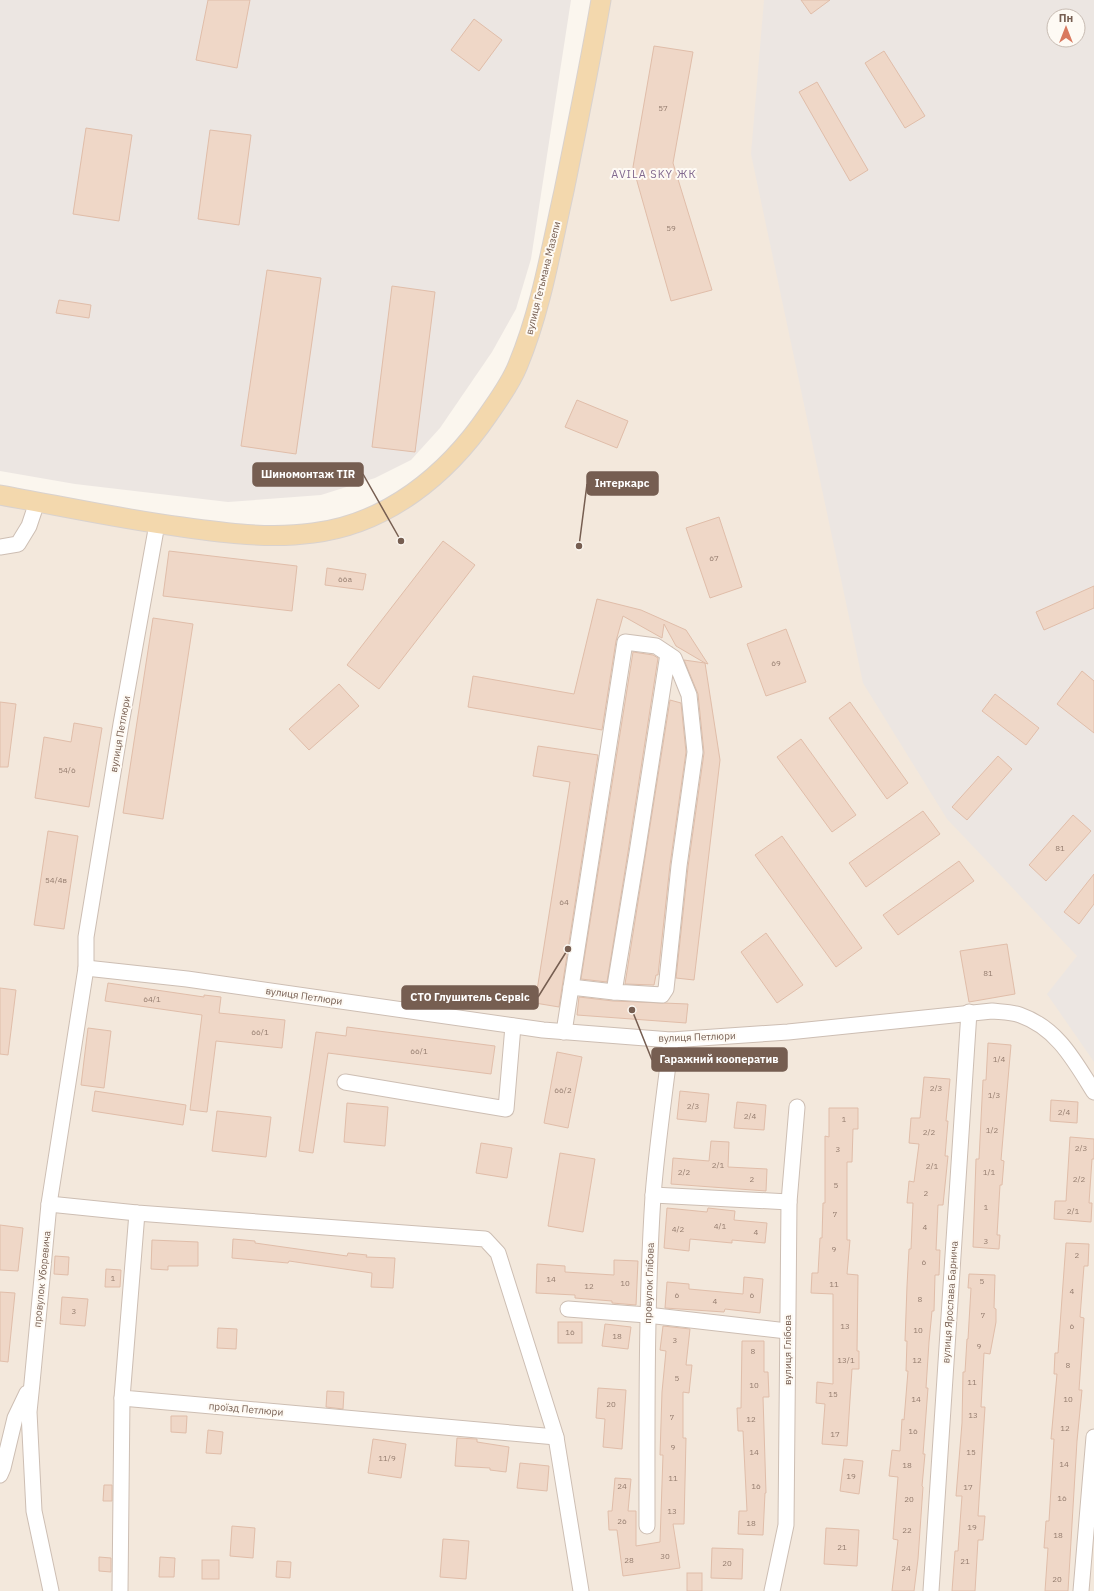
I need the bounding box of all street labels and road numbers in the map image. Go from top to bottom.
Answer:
street label: вулиця Гетьмана Мазепи [523,220,563,336]
street label: вулиця Петлюри [107,695,133,773]
street label: вулиця Петлюри [265,984,343,1008]
street label: вулиця Петлюри [658,1029,736,1045]
street label: провулок Уборевича [30,1229,54,1328]
street label: вулиця Ярослава Барнича [939,1240,961,1364]
street label: провулок Глібова [641,1242,657,1324]
street label: вулиця Глібова [781,1314,794,1385]
street label: проїзд Петлюри [208,1399,284,1419]

